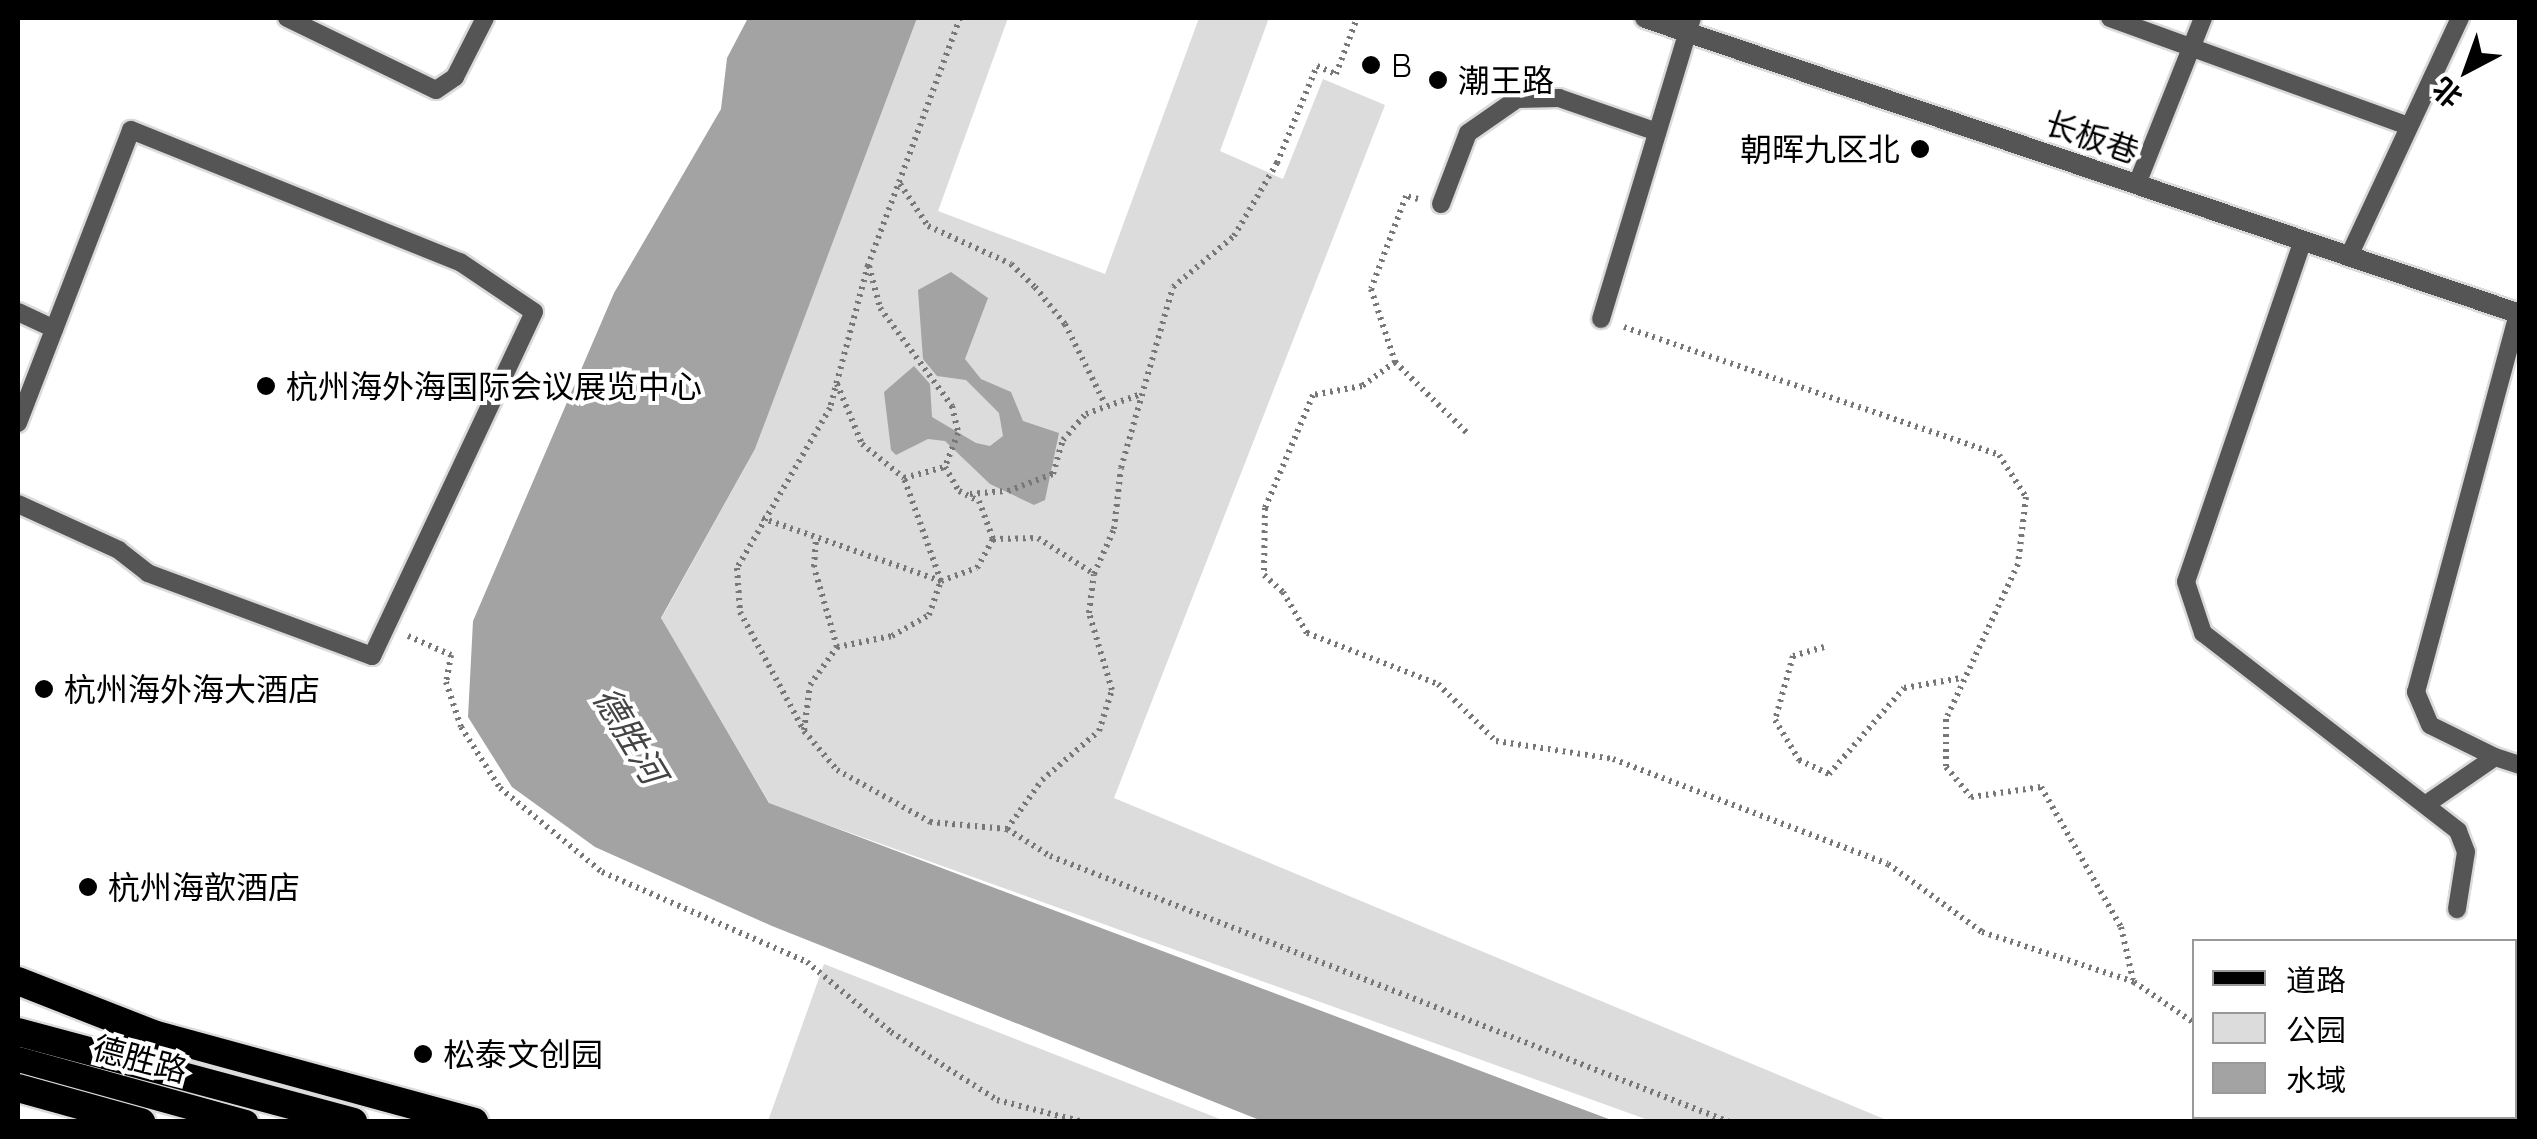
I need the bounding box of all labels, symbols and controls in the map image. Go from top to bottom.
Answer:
north arrow [2417,20,2517,120]
place label: B [1391,46,1412,84]
marker: B [1360,54,1382,76]
place label: 潮王路 [1458,61,1554,99]
marker: 潮王路 [1427,69,1449,91]
text: 北 [2425,71,2469,115]
street label: 长板巷 [2040,103,2144,171]
place label: 朝晖九区北 [1740,130,1900,168]
marker: 朝晖九区北 [1909,138,1931,160]
place label: 杭州海外海国际会议展览中心 [286,367,702,405]
marker: 杭州海外海国际会议展览中心 [255,375,277,397]
place label: 杭州海外海大酒店 [64,670,320,708]
marker: 杭州海外海大酒店 [33,678,55,700]
water label: 德胜河 [585,679,675,791]
place label: 杭州海歆酒店 [108,868,300,906]
marker: 杭州海歆酒店 [77,876,99,898]
legend [2192,939,2517,1119]
text: 道路 [2286,961,2346,999]
text: 公园 [2286,1011,2346,1049]
street label: 德胜路 [89,1028,191,1090]
place label: 松泰文创园 [443,1035,603,1073]
marker: 松泰文创园 [412,1043,434,1065]
text: 水域 [2286,1061,2346,1099]

